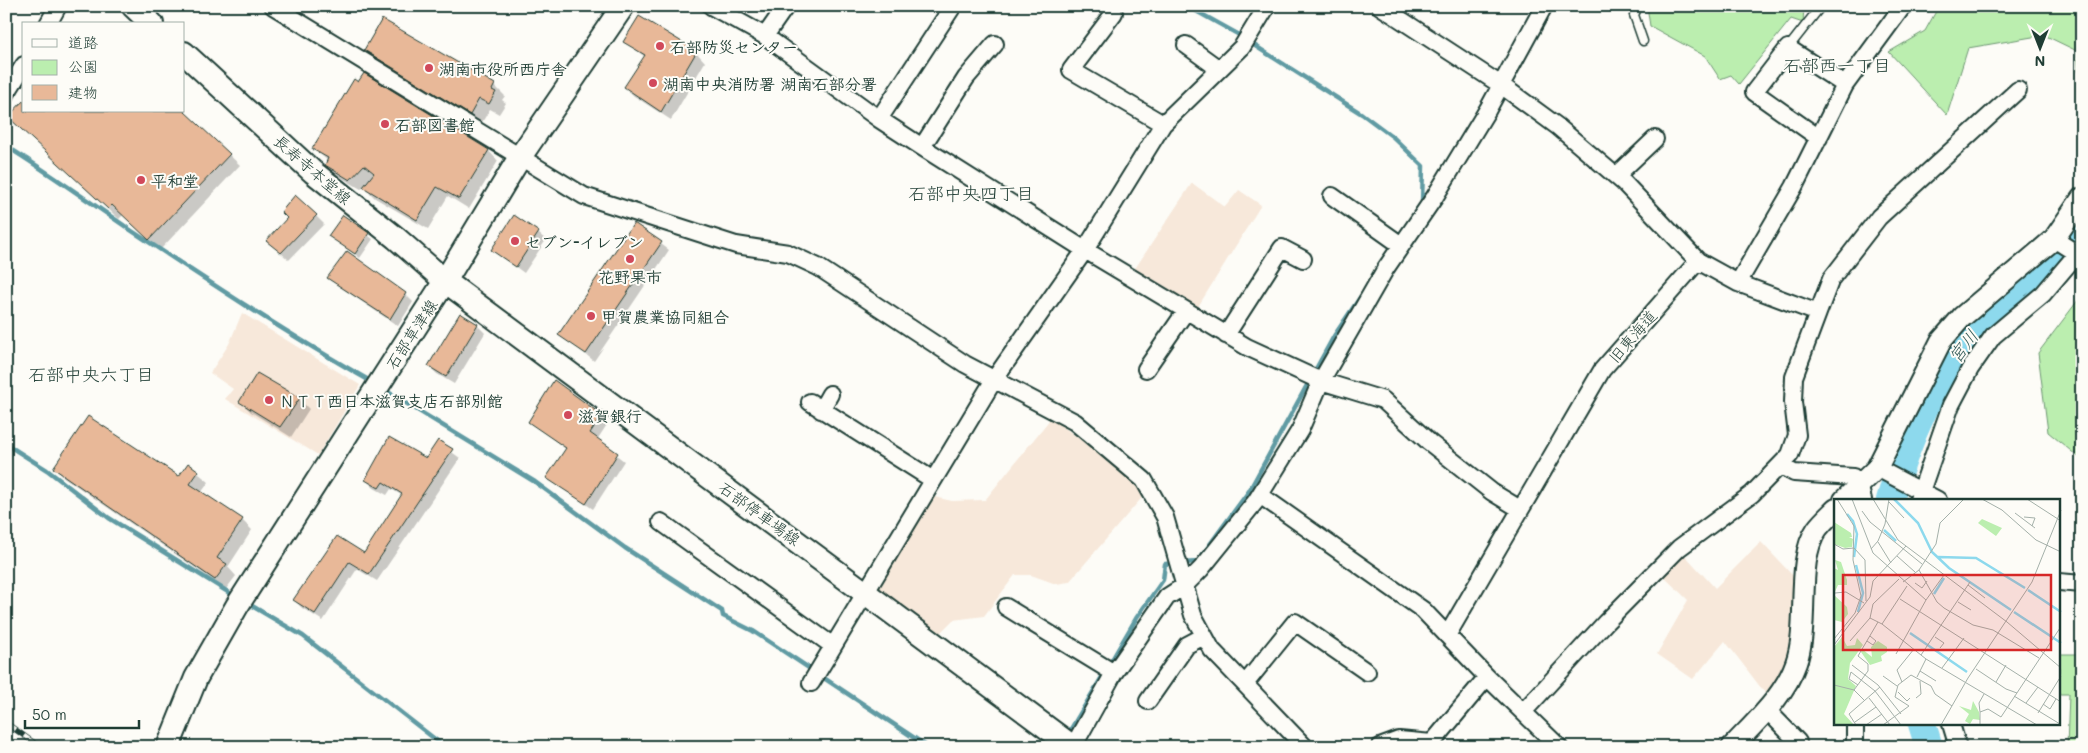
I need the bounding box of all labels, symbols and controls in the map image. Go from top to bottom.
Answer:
legend [22,22,185,112]
north arrow [2016,22,2066,72]
text: 道路 [68,32,98,52]
place label: 石部防災センター [670,36,798,57]
marker: 石部防災センター [654,40,666,52]
text: N [2035,52,2045,71]
district label: 石部西一丁目 [1783,53,1891,77]
text: 公園 [68,56,98,76]
place label: 湖南市役所西庁舎 [439,58,567,79]
marker: 湖南市役所西庁舎 [423,62,435,74]
place label: 湖南中央消防署 湖南石部分署 [663,73,877,94]
marker: 湖南中央消防署 湖南石部分署 [647,77,659,89]
text: 建物 [68,82,98,102]
place label: 石部図書館 [395,114,475,135]
marker: 石部図書館 [379,118,391,130]
street label: 長寿寺本堂線 [270,130,356,208]
place label: 平和堂 [151,170,199,191]
marker: 平和堂 [135,174,147,186]
district label: 石部中央四丁目 [908,181,1034,205]
place label: セブン-イレブン [525,231,644,252]
marker: セブン-イレブン [509,235,521,247]
marker: 花野果市 [624,253,636,265]
place label: 花野果市 [598,266,662,287]
street label: 石部草津線 [380,295,442,373]
street label: 旧東海道 [1603,305,1661,367]
place label: 甲賀農業協同組合 [601,306,729,327]
marker: 甲賀農業協同組合 [585,310,597,322]
water label: 宮川 [1942,324,1984,368]
district label: 石部中央六丁目 [28,362,154,386]
place label: ＮＴＴ西日本滋賀支店石部別館 [279,390,503,411]
marker: ＮＴＴ西日本滋賀支店石部別館 [263,394,275,406]
place label: 滋賀銀行 [578,405,642,426]
marker: 滋賀銀行 [562,409,574,421]
street label: 石部停車場線 [715,476,805,550]
inset map [1834,499,2060,726]
scale bar [25,698,139,730]
text: 50 m [32,704,67,724]

